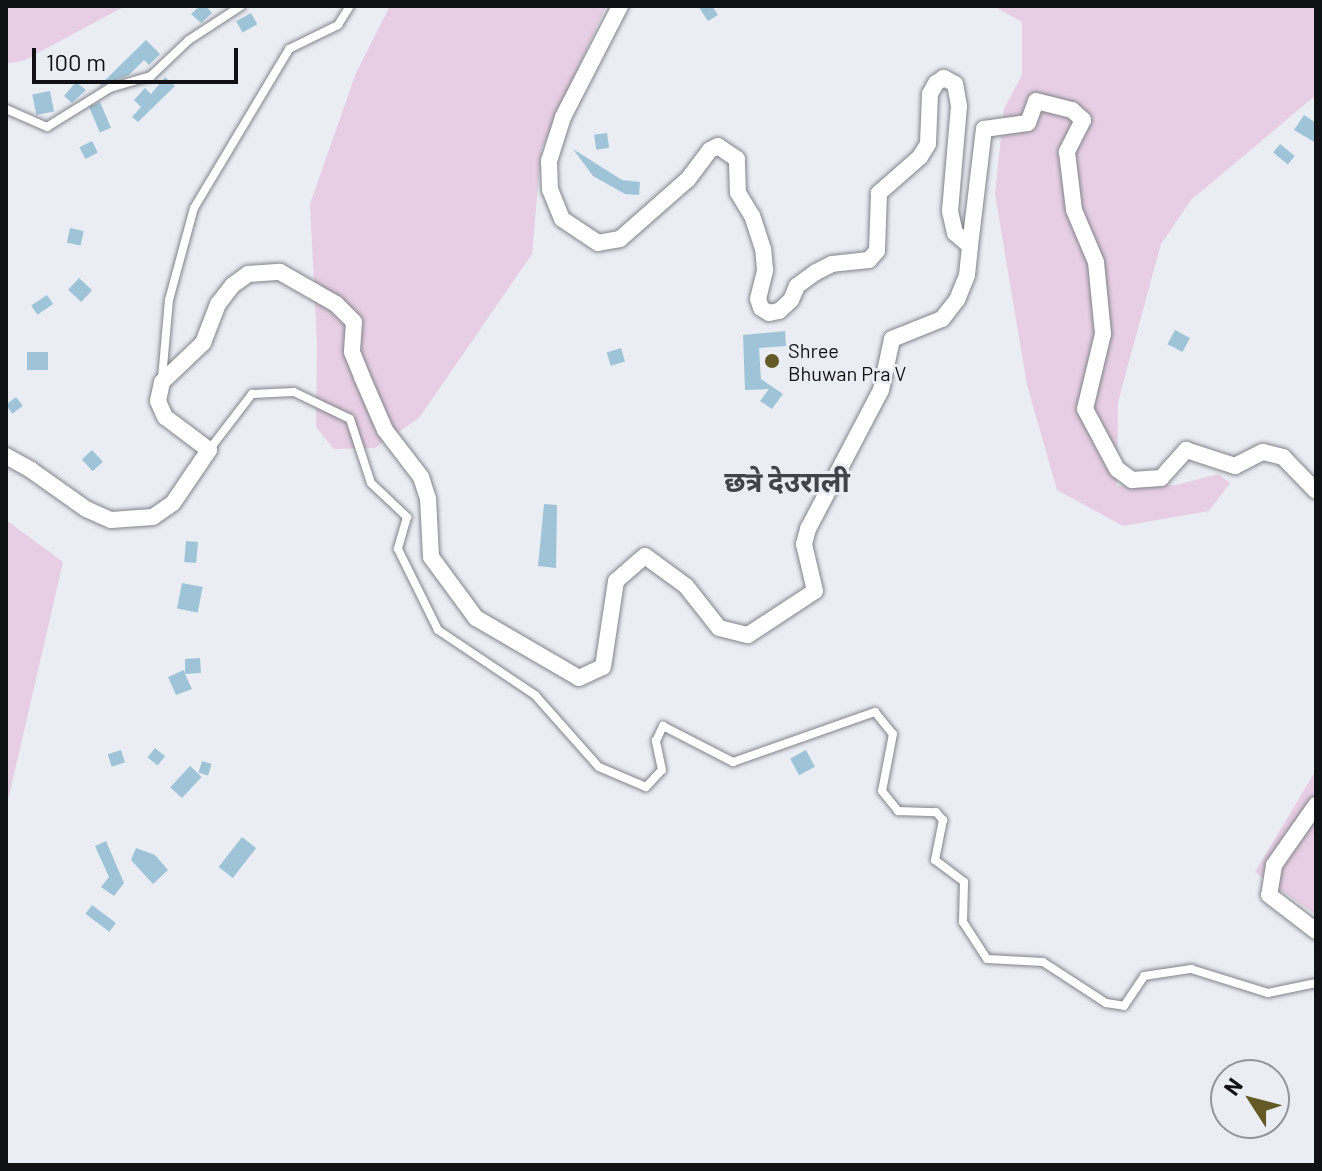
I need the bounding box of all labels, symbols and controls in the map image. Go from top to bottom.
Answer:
scale bar [36,32,242,82]
text: 100 m [46,47,106,76]
place label: Shree Bhuwan Pra V [788,338,906,385]
marker: Shree Bhuwan Pra V [763,352,781,370]
district label: छत्रे देउराली [724,464,850,498]
north arrow [1210,1059,1290,1139]
text: N [1217,1073,1247,1100]

